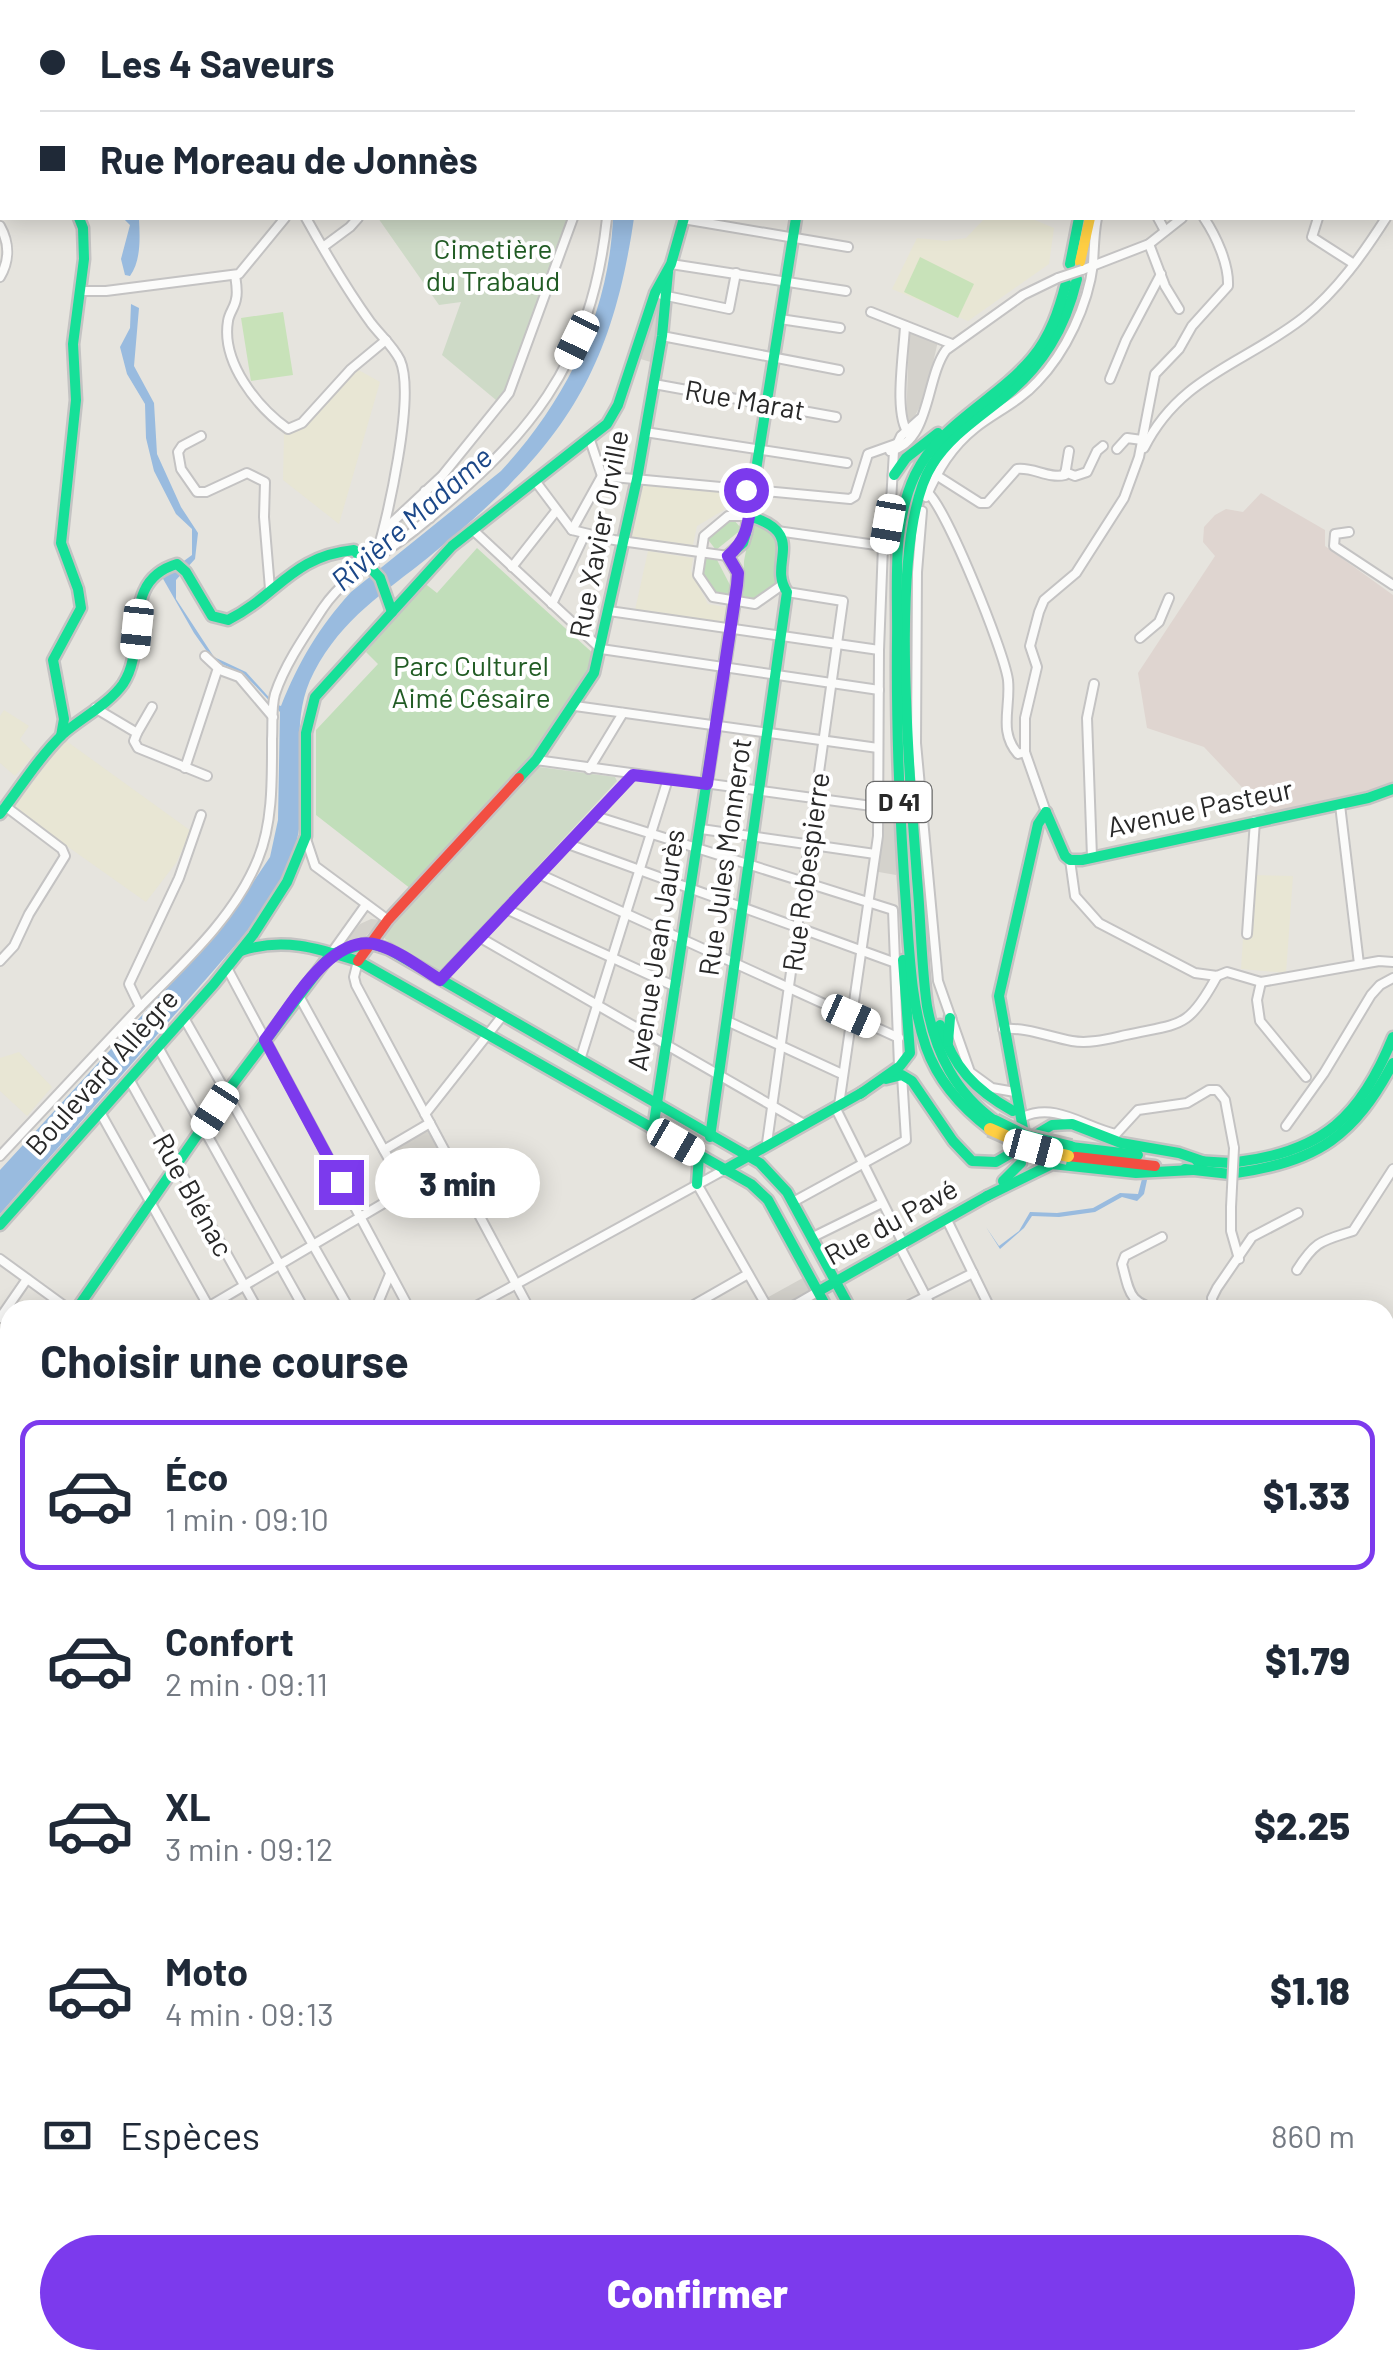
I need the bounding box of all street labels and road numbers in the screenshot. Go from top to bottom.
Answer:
street label: Rue Marat [682,372,808,426]
street label: Rue Xavier Orville [561,427,635,641]
street label: Rue Jules Monnerot [691,736,758,978]
street label: Rue Robespierre [774,770,836,974]
street label: Avenue Pasteur [1104,771,1296,843]
road number: D 41 [866,782,932,822]
street label: Avenue Jean Jaurès [619,827,691,1073]
street label: Boulevard Allègre [18,981,185,1161]
street label: Rue Blénac [146,1127,242,1262]
street label: Rue du Pavé [818,1171,963,1272]

